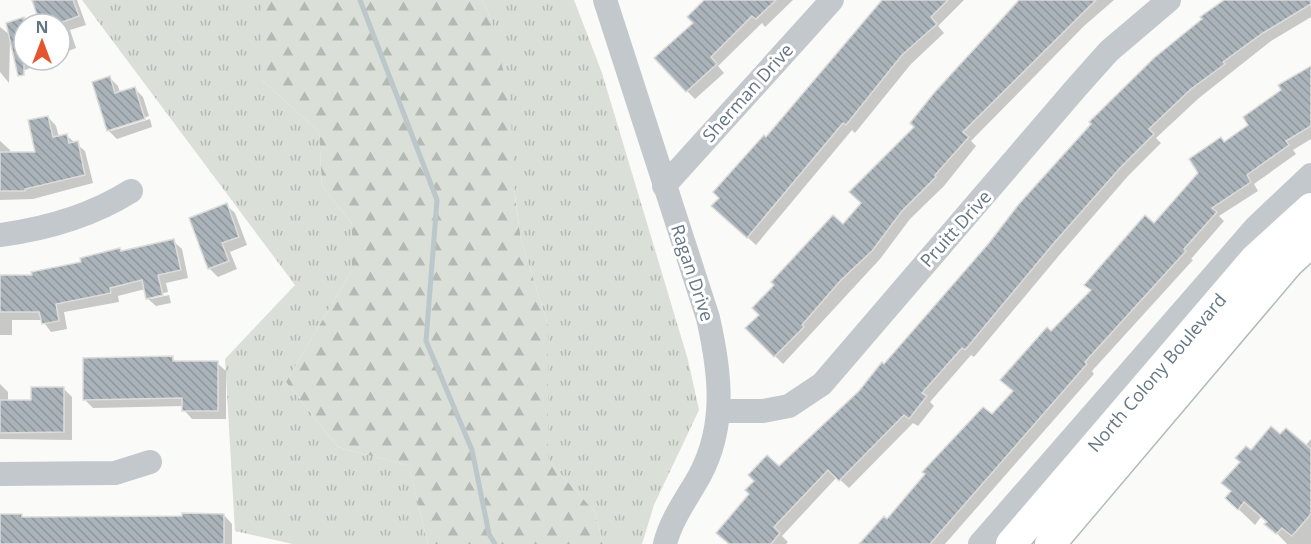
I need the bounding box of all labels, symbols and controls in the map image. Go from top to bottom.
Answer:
north arrow [12,12,72,72]
text: N [35,16,49,38]
street label: Sherman Drive [697,38,798,147]
street label: Pruitt Drive [914,185,996,272]
street label: Ragan Drive [666,221,720,324]
street label: North Colony Boulevard [1082,288,1231,457]

